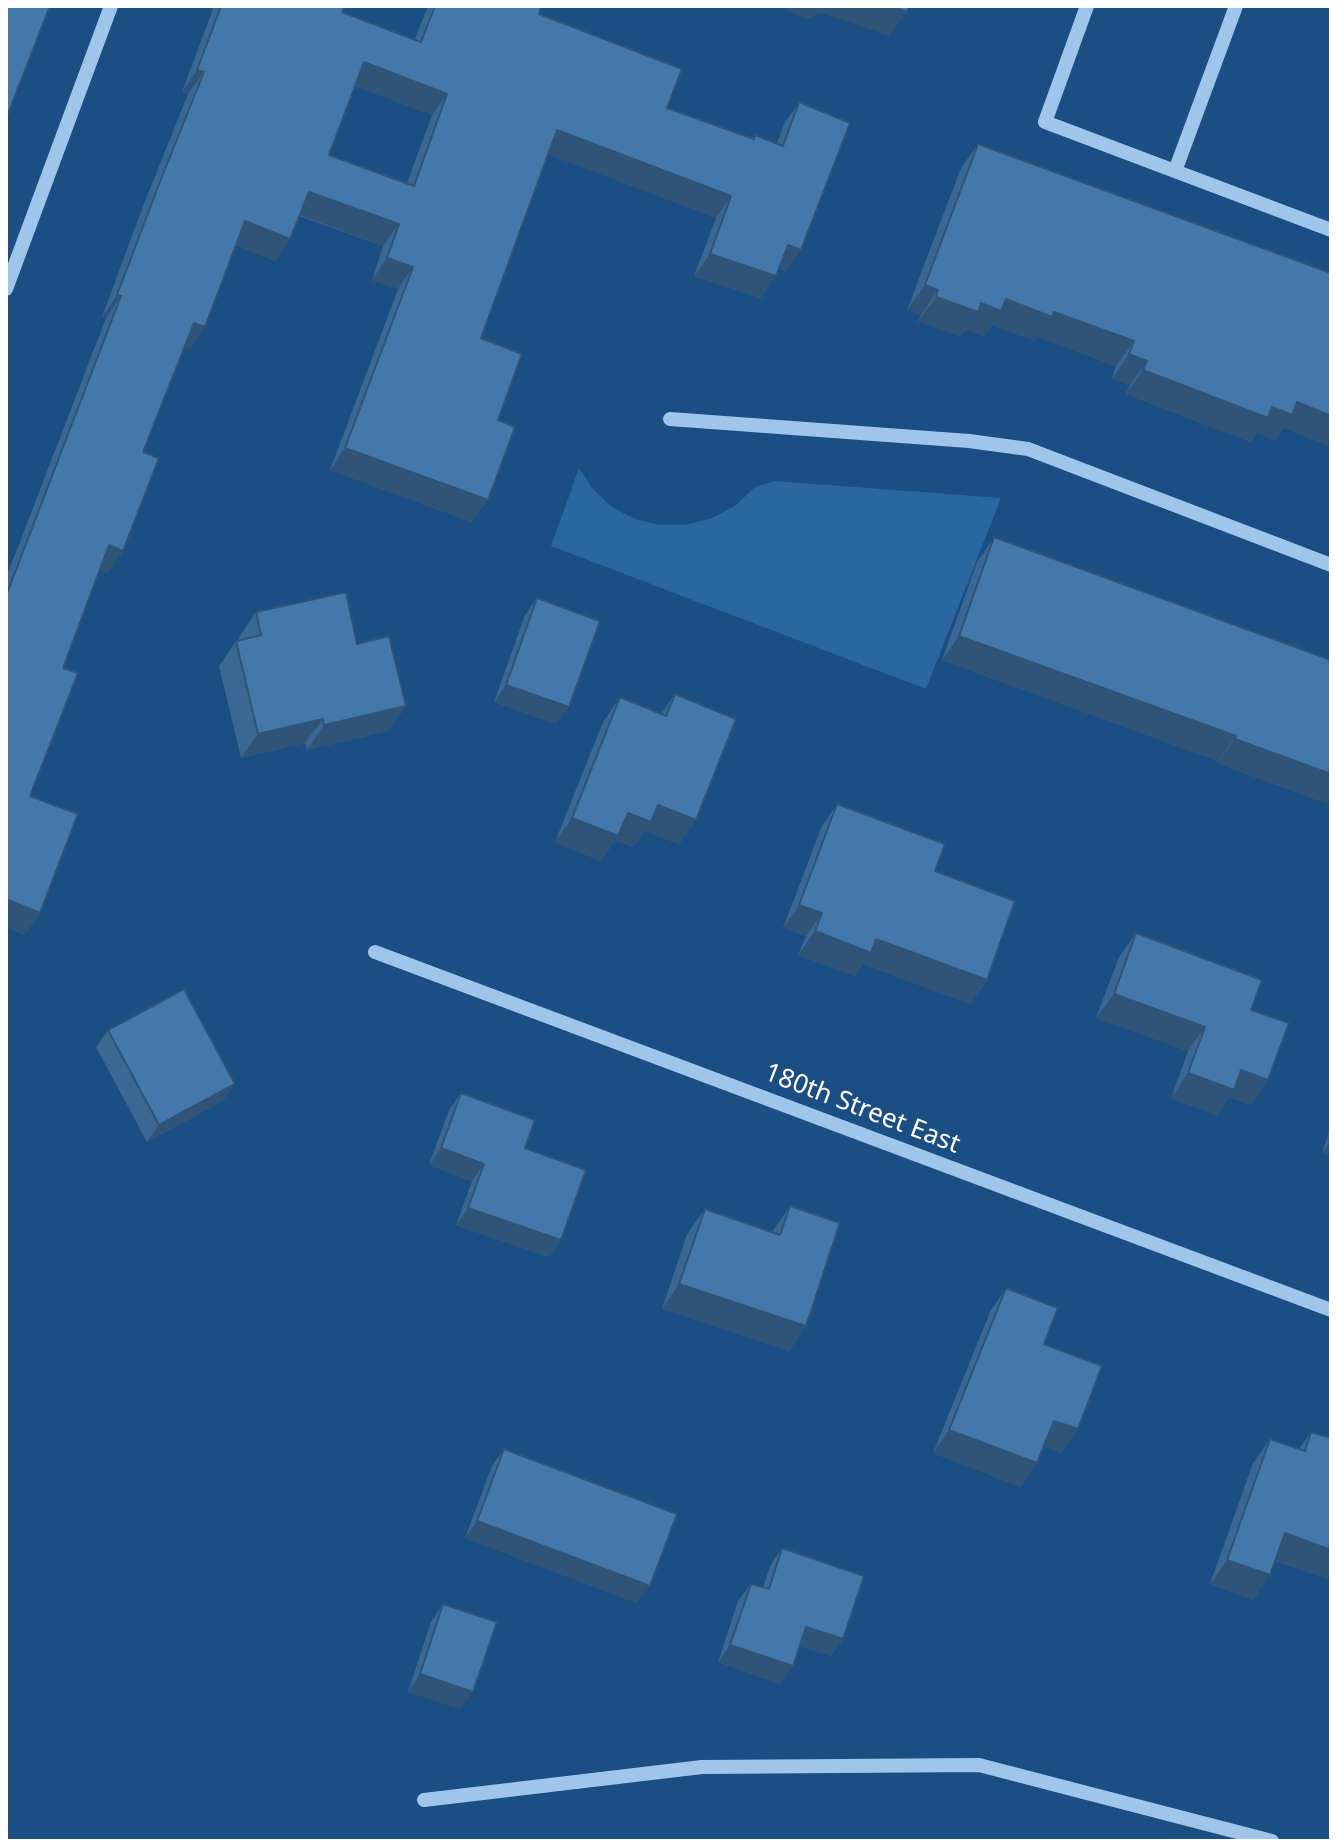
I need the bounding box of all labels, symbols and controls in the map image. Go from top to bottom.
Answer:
street label: 180th Street East [760,1057,964,1161]

